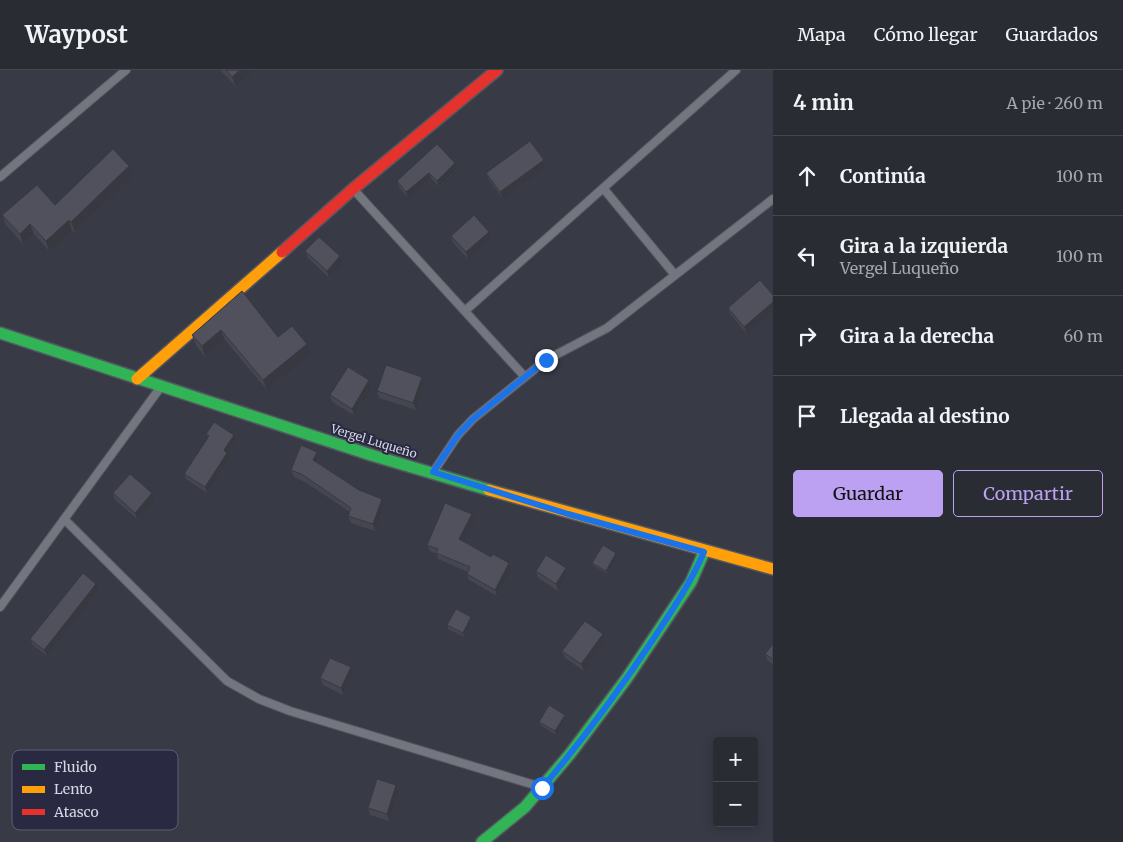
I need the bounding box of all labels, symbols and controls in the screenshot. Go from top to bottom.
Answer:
text: Waypost [25,19,128,50]
text: Mapa [797,23,846,46]
text: Cómo llegar [874,23,977,46]
text: Guardados [1005,23,1098,46]
text: 4 min [793,89,854,116]
text: A pie · 260 m [1007,93,1103,113]
icon: ahead [793,162,821,190]
text: Continúa [840,164,926,188]
text: 100 m [1056,166,1103,186]
text: Gira a la izquierda [840,234,1008,258]
icon: left [793,242,821,270]
text: 100 m [1056,246,1103,266]
text: Vergel Luqueño [840,258,959,278]
icon: right [793,322,821,350]
text: Gira a la derecha [840,324,994,348]
text: 60 m [1063,326,1103,346]
route end [535,349,558,372]
icon: arrive [793,402,821,430]
text: Llegada al destino [840,404,1010,428]
street label: Vergel Luqueño [328,420,419,461]
button: Guardar [793,470,943,517]
button: Compartir [953,470,1103,517]
map controls [713,737,758,827]
button: + [713,737,758,782]
legend [12,750,178,830]
text: Fluido [54,758,97,776]
route start [531,777,554,800]
text: Lento [54,780,93,798]
button: − [713,782,758,827]
text: Atasco [53,803,99,821]

